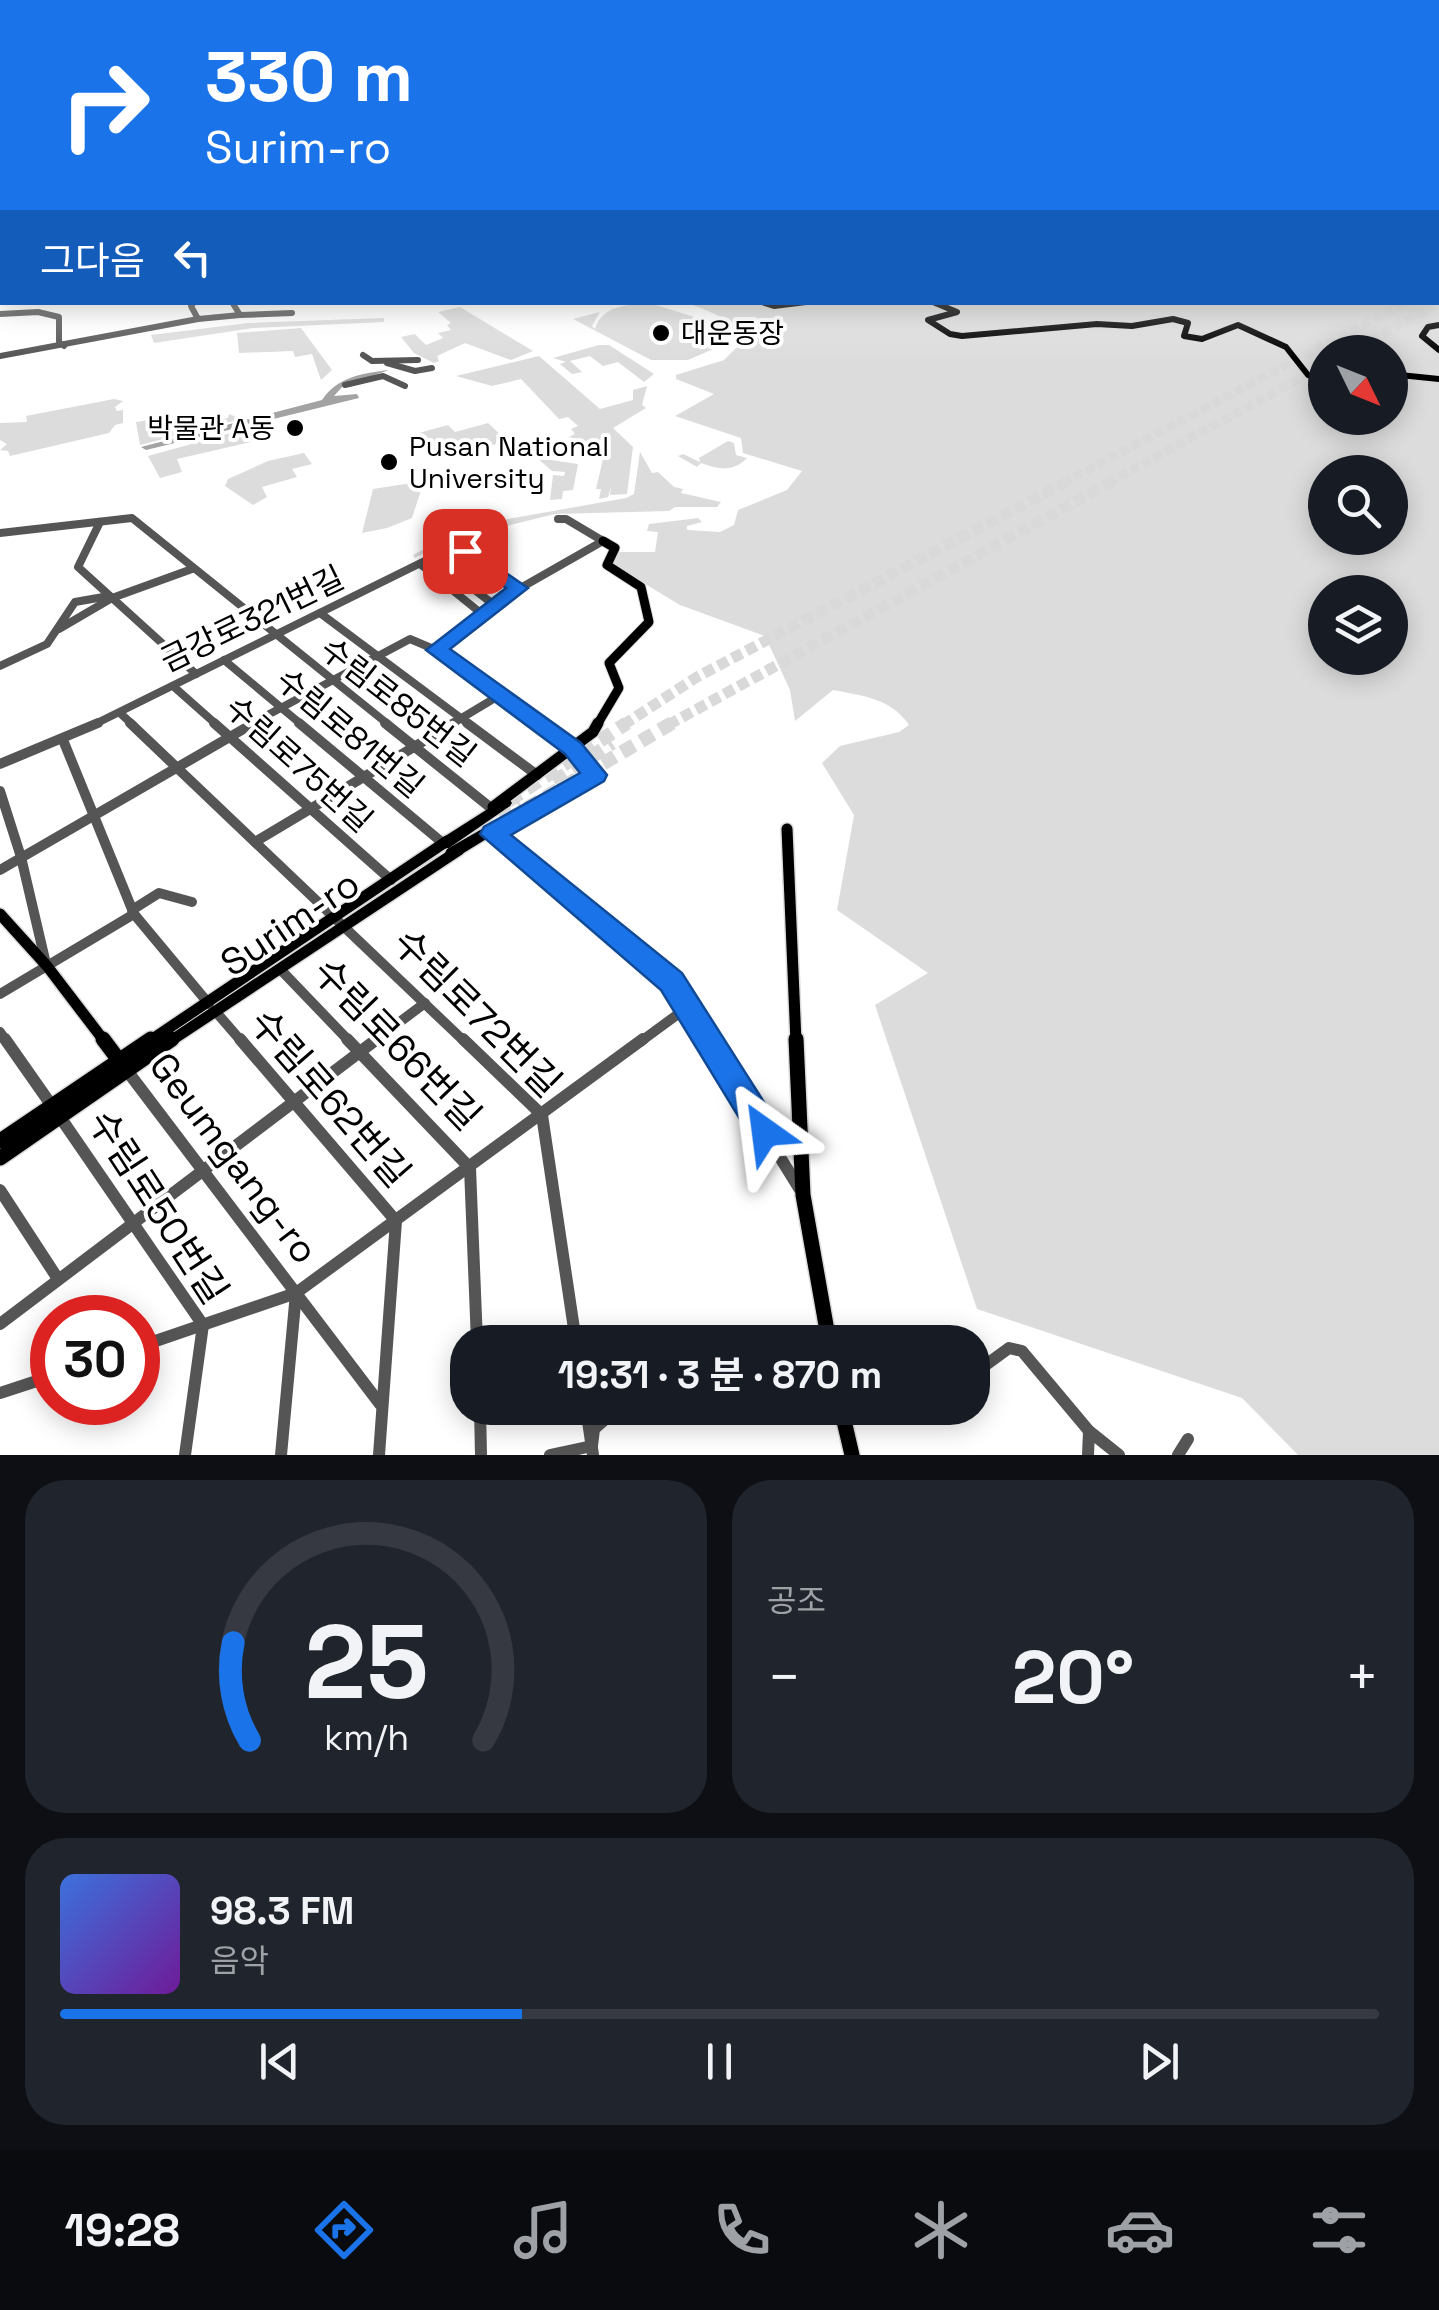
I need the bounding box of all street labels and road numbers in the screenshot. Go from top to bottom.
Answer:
street label: 금강로321번길 [154,557,350,681]
street label: 수림로85번길 [312,629,484,775]
street label: 수림로81번길 [268,660,432,806]
street label: 수림로75번길 [217,687,381,841]
street label: Surim-ro [211,859,369,987]
street label: 수림로72번길 [383,919,571,1107]
street label: 수림로66번길 [303,948,491,1140]
street label: 수림로62번길 [239,999,421,1197]
street label: Geumgang-ro [139,1043,329,1273]
street label: 수림로50번길 [77,1101,239,1313]

